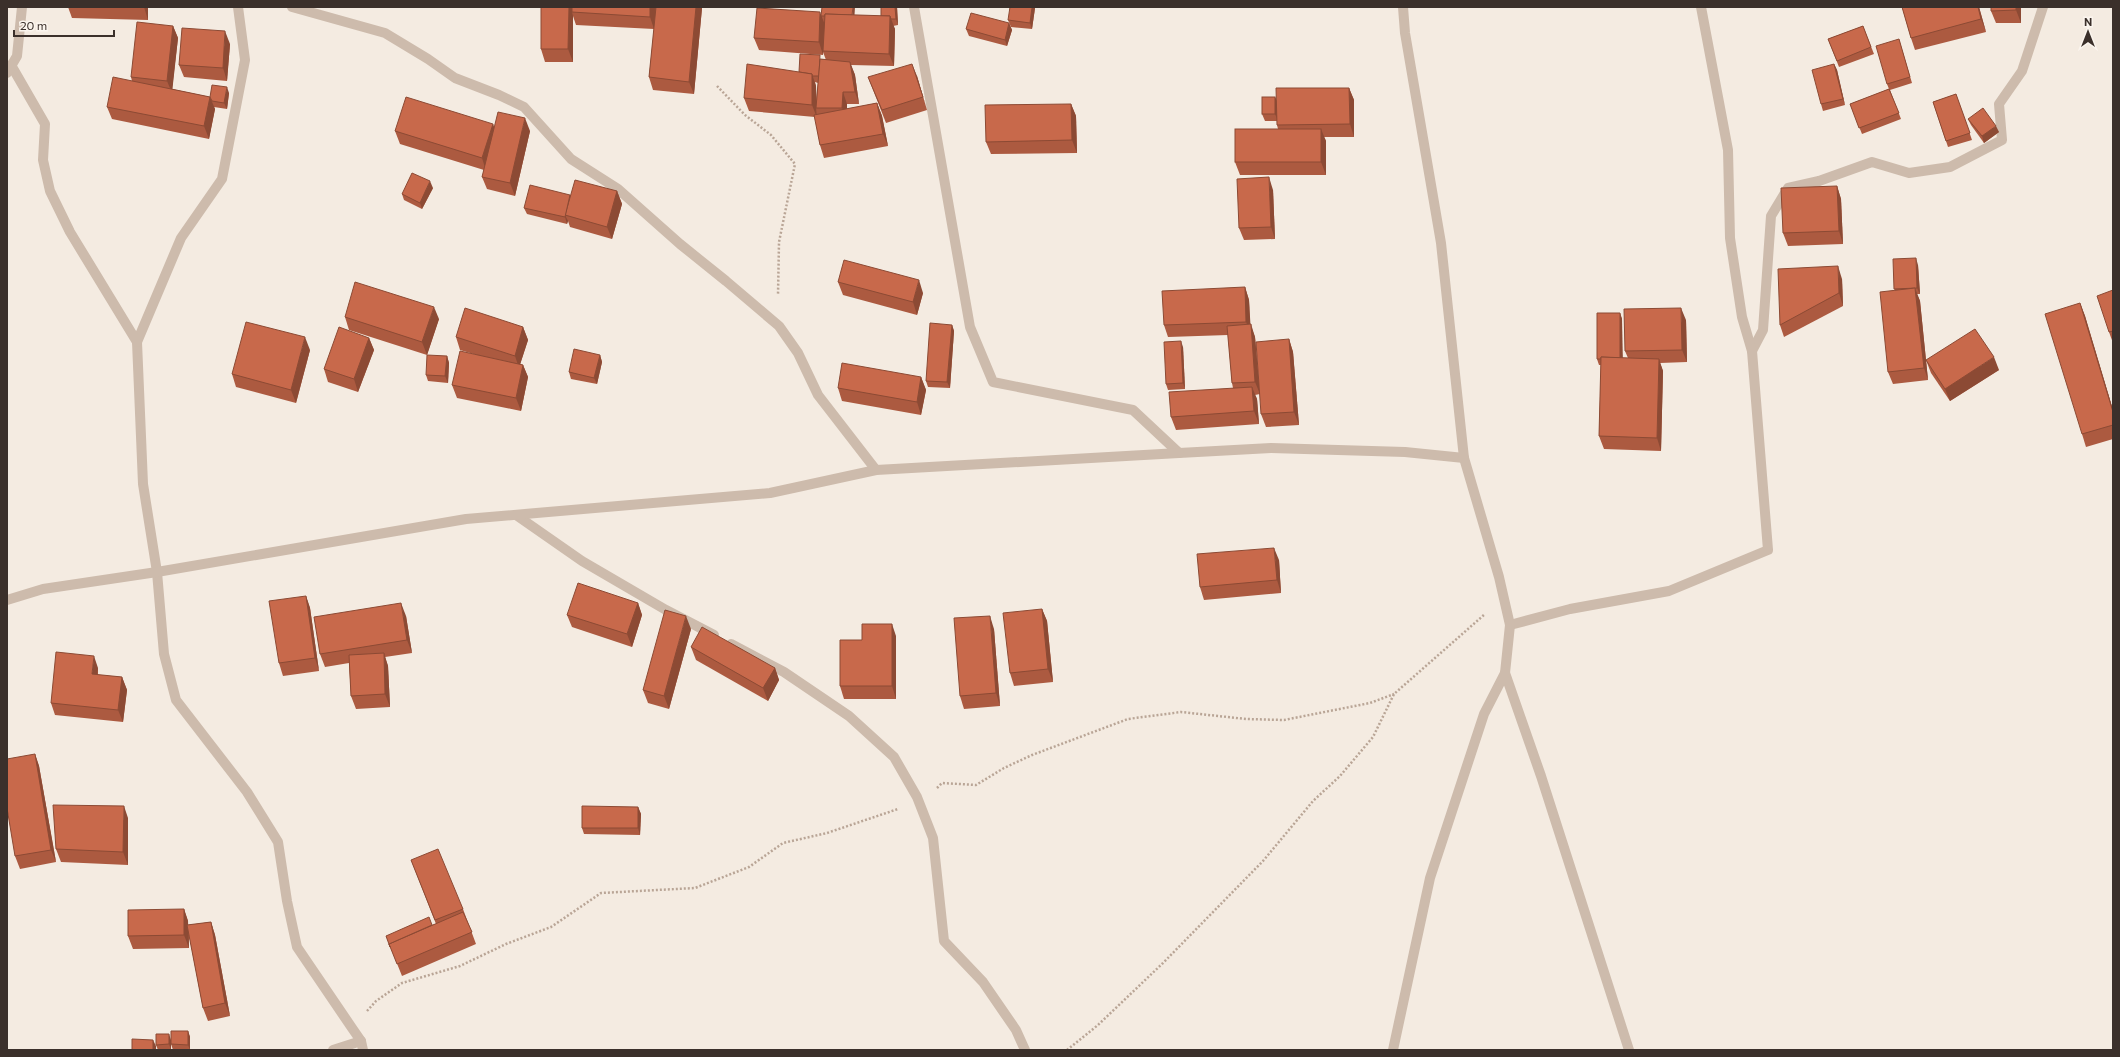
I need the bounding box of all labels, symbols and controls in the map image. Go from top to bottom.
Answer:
scale bar [14,12,114,38]
north arrow [2068,12,2108,52]
text: N [2084,15,2092,28]
text: 20 m [20,18,47,32]

